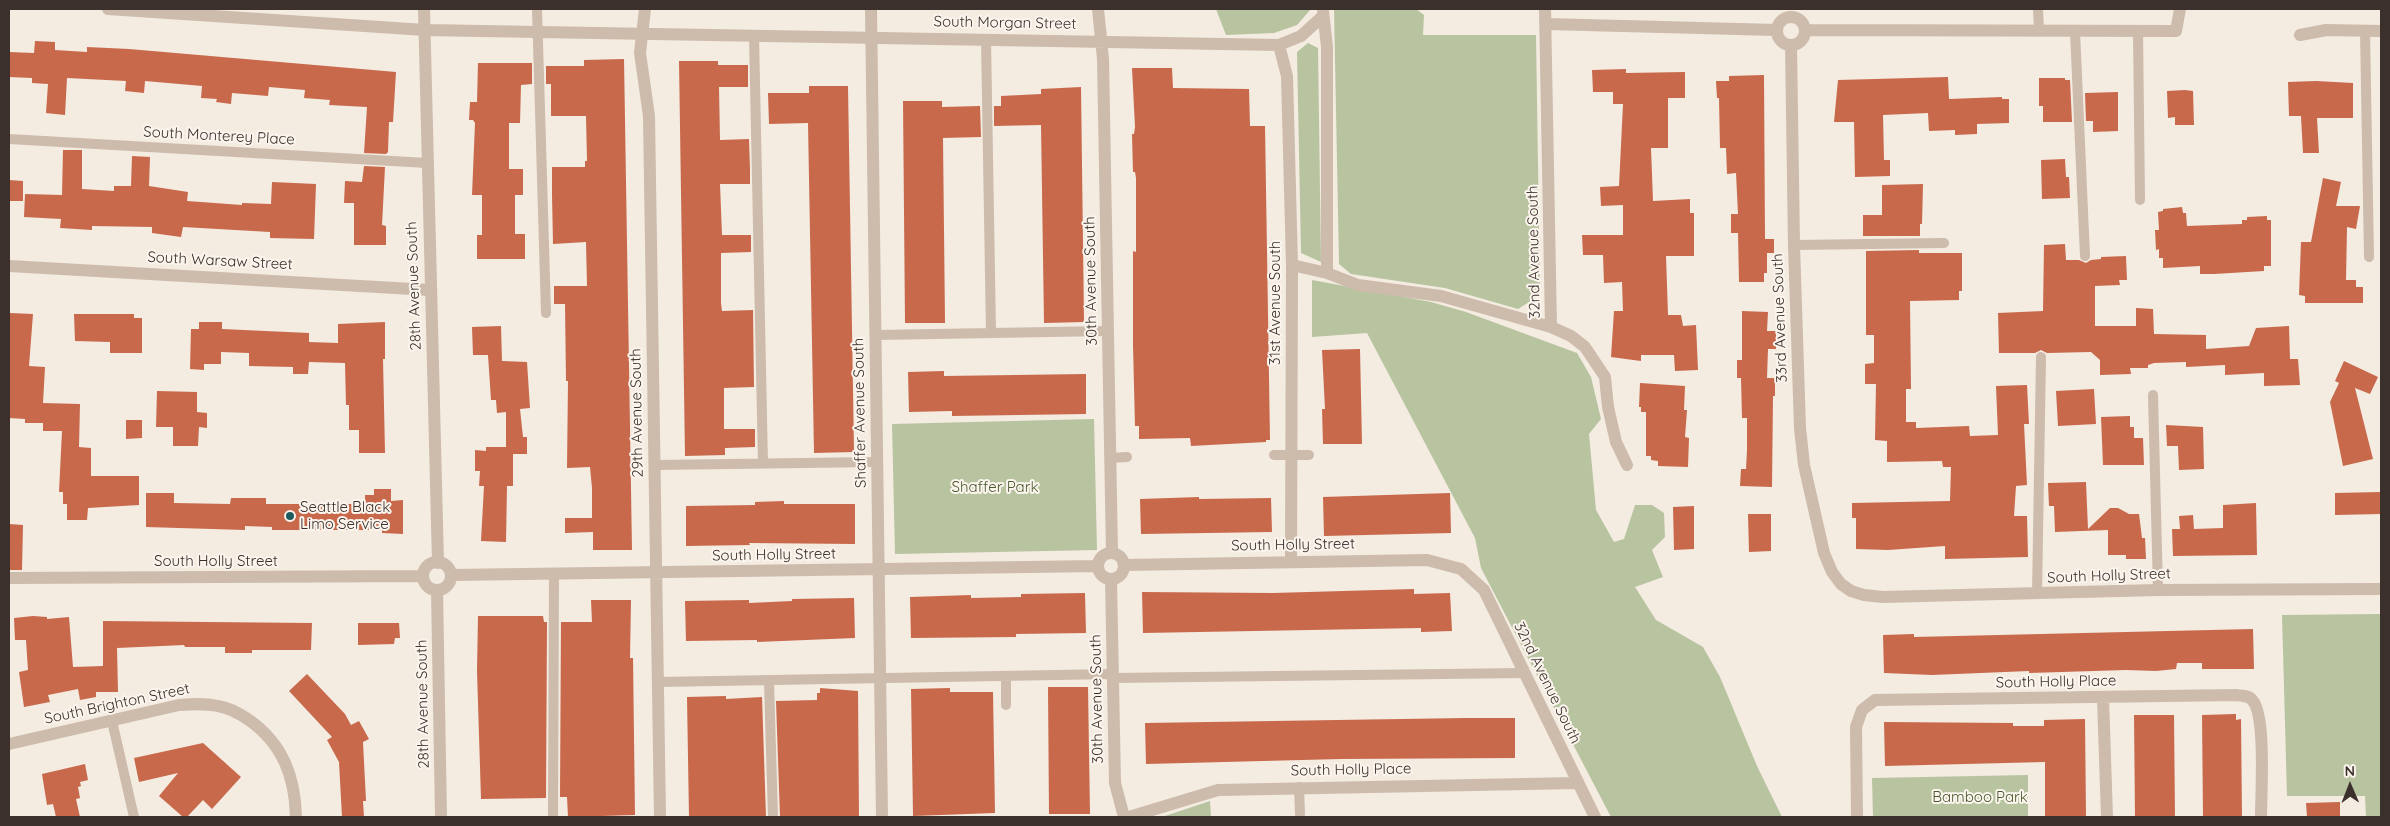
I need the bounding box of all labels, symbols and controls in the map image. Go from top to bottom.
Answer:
street label: South Morgan Street [933,13,1077,33]
street label: South Monterey Place [143,123,295,149]
street label: 32nd Avenue South [1524,185,1544,319]
street label: 30th Avenue South [1081,216,1101,346]
street label: 28th Avenue South [403,221,425,351]
street label: 31st Avenue South [1266,241,1284,365]
street label: South Warsaw Street [147,248,293,274]
street label: 33rd Avenue South [1769,253,1791,383]
street label: Shaffer Avenue South [850,338,870,488]
street label: 29th Avenue South [627,348,647,478]
park label: Shaffer Park [952,478,1038,496]
place label: Seattle Black Limo Service [300,498,390,533]
marker: Seattle Black Limo Service [284,510,296,522]
street label: South Holly Street [1231,535,1355,555]
street label: South Holly Street [712,545,836,565]
street label: South Holly Street [154,552,278,570]
street label: South Holly Street [2047,565,2171,587]
street label: 32nd Avenue South [1510,619,1584,747]
street label: 30th Avenue South [1087,634,1107,764]
street label: 28th Avenue South [413,639,433,769]
street label: South Holly Place [1996,672,2116,692]
street label: South Brighton Street [43,680,191,728]
street label: South Holly Place [1291,760,1411,780]
north arrow [2325,761,2375,811]
text: N [2344,762,2355,780]
park label: Bamboo Park [1932,788,2028,806]

